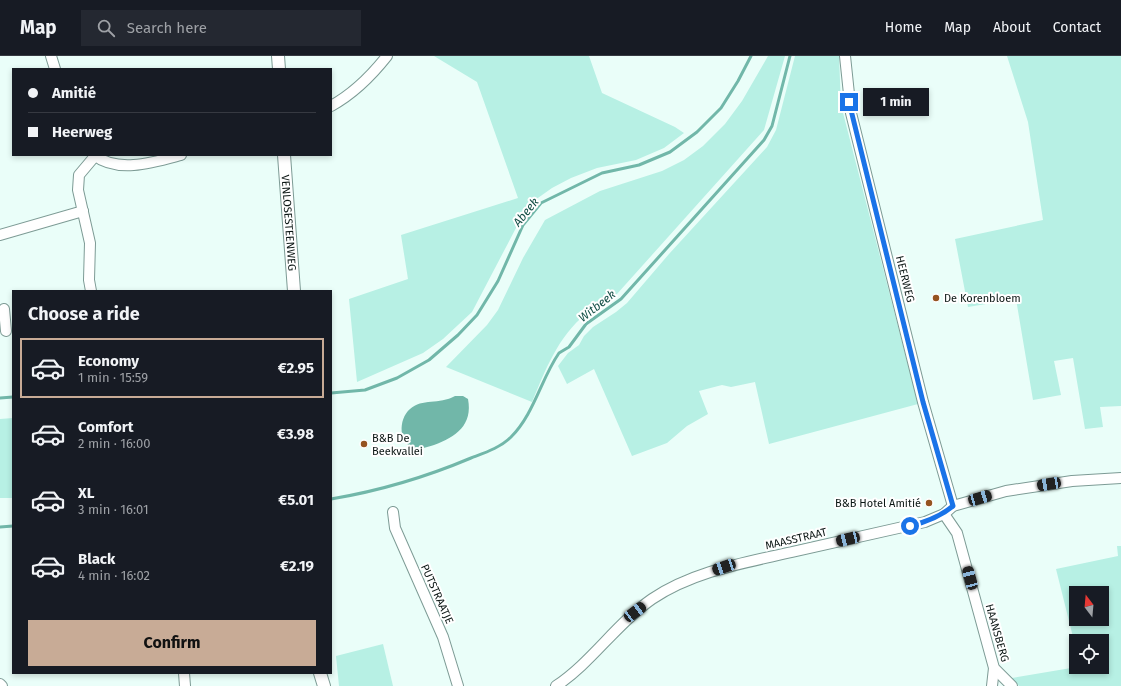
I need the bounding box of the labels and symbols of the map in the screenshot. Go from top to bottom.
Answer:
callout: 1 min [863,88,929,116]
route end [840,93,858,111]
street label: VENLOSESTEENWEG [279,174,299,271]
water label: Abeek [510,195,542,230]
street label: HEERWEG [893,254,917,304]
water label: Witbeek [576,287,619,325]
place label: De Korenbloem [944,292,1021,305]
marker: De Korenbloem [931,293,941,303]
place label: B&B De Beekvallei [372,432,423,458]
marker: B&B De Beekvallei [359,439,369,449]
car [1036,476,1062,492]
car [967,489,993,507]
place label: B&B Hotel Amitié [835,497,921,510]
marker: B&B Hotel Amitié [924,498,934,508]
route start [901,517,919,535]
street label: MAASSTRAAT [764,526,828,552]
car [835,530,861,548]
car [711,557,737,577]
street label: PUTSTRAATJE [418,562,456,626]
car [961,565,979,591]
north arrow [1069,586,1109,626]
car [622,600,648,624]
street label: HAANSBERG [983,603,1011,664]

